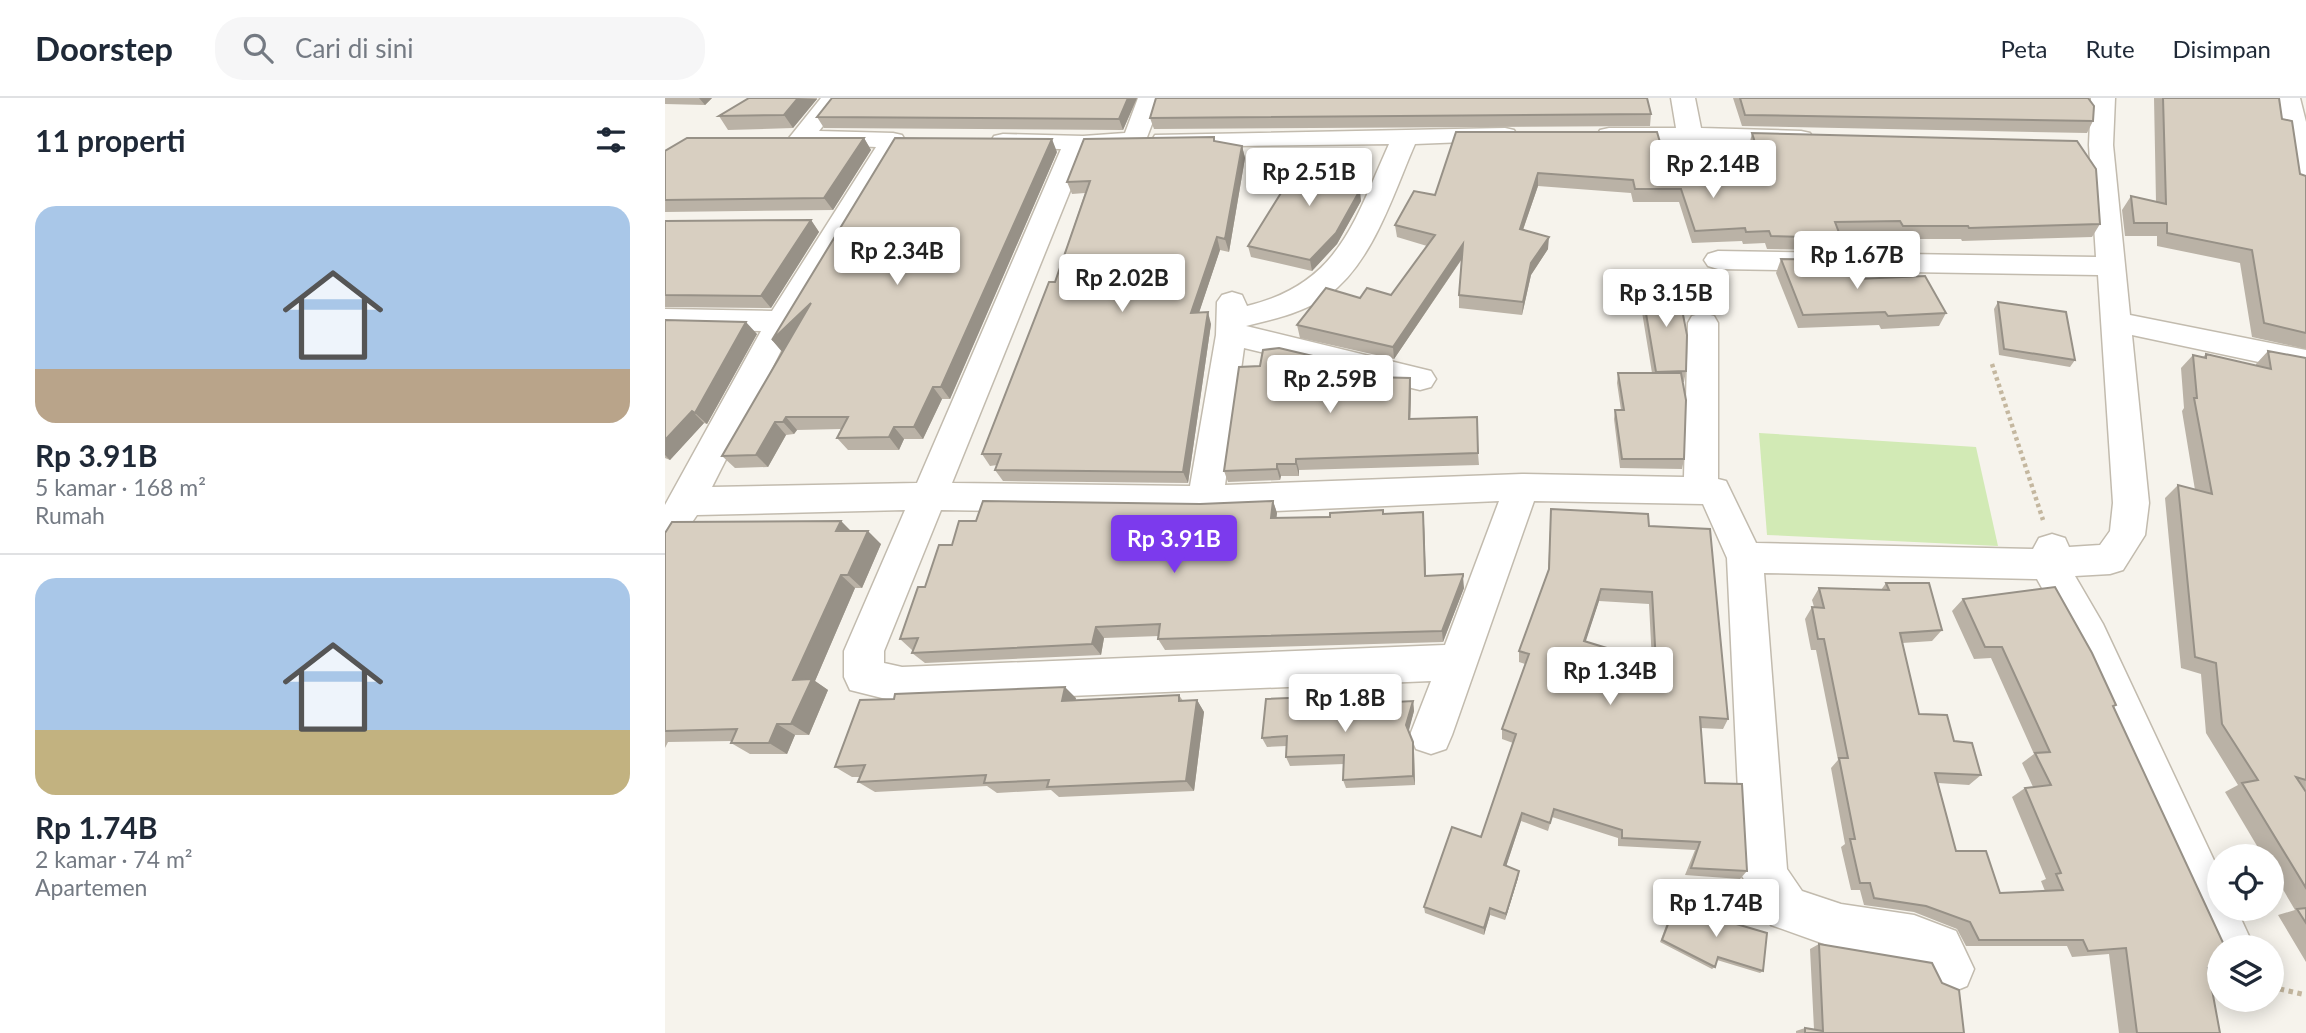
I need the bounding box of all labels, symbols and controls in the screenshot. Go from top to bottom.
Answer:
search box [215,17,705,80]
text: Doorstep [35,28,173,68]
icon: search [239,29,277,67]
text: Cari di sini [295,32,413,64]
text: Peta [2001,34,2047,63]
text: Rute [2085,34,2135,63]
text: Disimpan [2173,34,2271,63]
icon: filters [592,121,630,159]
text: 11 properti [35,122,186,158]
pin: Rp 2.14B [1641,140,1785,200]
pin: Rp 2.51B [1237,148,1381,208]
text: Rp 2.14B [1666,149,1760,177]
text: Rp 2.51B [1262,157,1356,185]
pin: Rp 2.34B [825,228,969,287]
pin: Rp 1.67B [1785,232,1929,291]
text: Rp 2.34B [850,236,944,264]
text: Rp 1.67B [1810,240,1904,268]
icon: home [270,252,396,378]
pin: Rp 2.02B [1050,254,1194,314]
text: Rp 2.02B [1075,263,1169,291]
pin: Rp 3.15B [1594,270,1738,329]
text: Rp 3.15B [1619,278,1713,306]
pin: Rp 2.59B [1258,356,1402,415]
text: Rp 2.59B [1283,364,1377,392]
text: Rp 3.91B [35,437,158,473]
text: 5 kamar · 168 m² [35,473,206,501]
text: Rumah [35,501,105,529]
pin: Rp 3.91B [1102,516,1246,575]
text: Rp 3.91B [1127,524,1221,552]
icon: home [270,624,396,750]
pin: Rp 1.34B [1538,648,1682,707]
text: Rp 1.34B [1563,656,1657,684]
pin: Rp 1.8B [1280,674,1410,734]
text: Rp 1.8B [1305,683,1385,711]
text: Rp 1.74B [35,809,158,845]
map controls [2207,844,2284,1012]
button: locate [2207,844,2284,921]
text: 2 kamar · 74 m² [35,845,193,873]
text: Apartemen [35,873,147,901]
pin: Rp 1.74B [1644,880,1788,939]
text: Rp 1.74B [1669,888,1763,916]
button: layers [2207,935,2284,1012]

